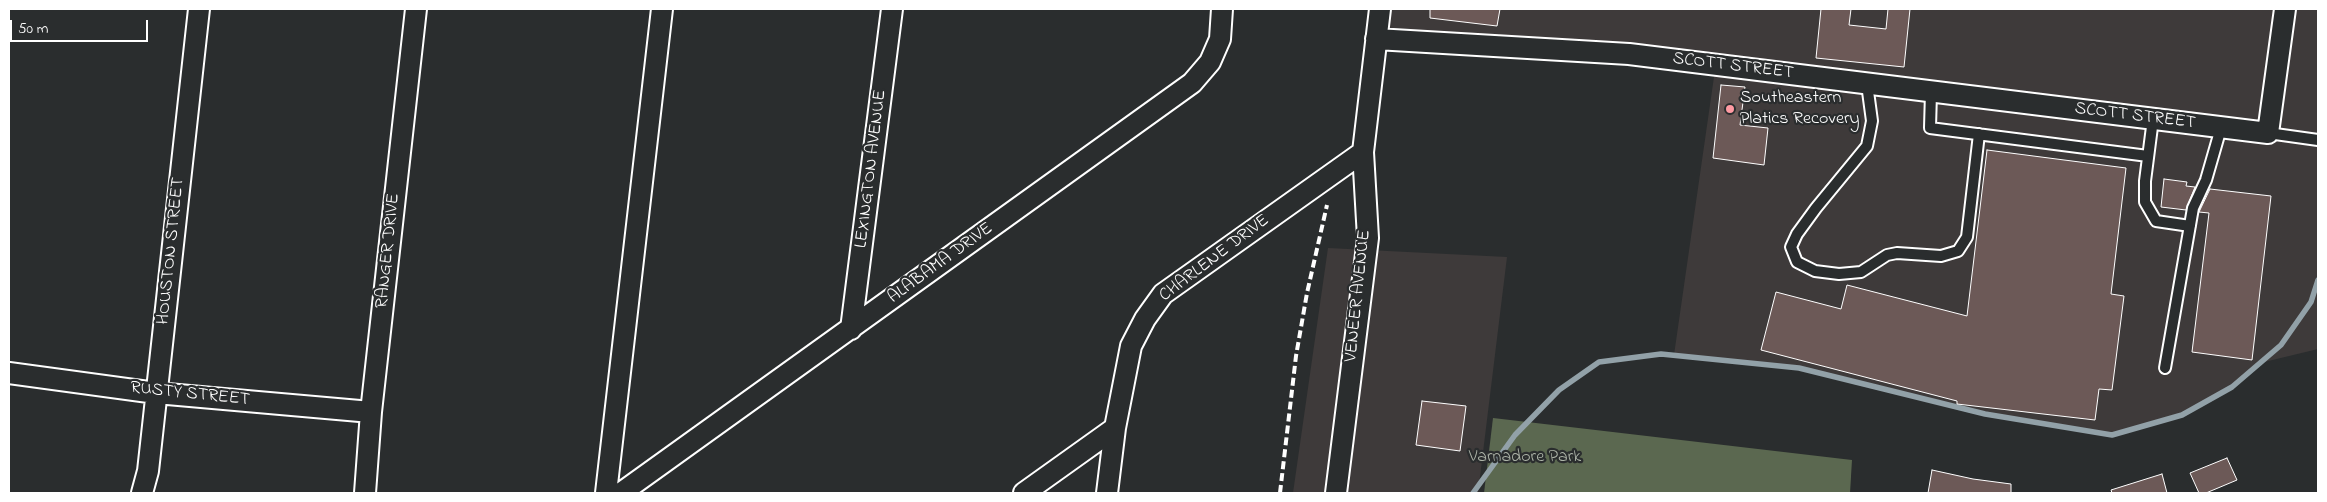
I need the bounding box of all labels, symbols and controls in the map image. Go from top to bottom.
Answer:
scale bar [12,10,150,42]
text: 50 m [18,18,48,40]
street label: SCOTT STREET [1671,49,1795,85]
place label: Southeastern Platics Recovery [1740,88,1860,130]
street label: LEXINGTON AVENUE [852,89,892,249]
street label: SCOTT STREET [2073,99,2197,135]
marker: Southeastern Platics Recovery [1724,103,1736,115]
street label: HOUSTON STREET [154,176,190,326]
street label: RANGER DRIVE [372,192,406,310]
street label: CHARLENE DRIVE [1156,211,1274,307]
street label: ALABAMA DRIVE [884,219,998,309]
street label: VENEER AVENUE [1341,229,1377,363]
street label: RUSTY STREET [129,378,251,412]
park label: Varnadore Park [1469,447,1581,469]

